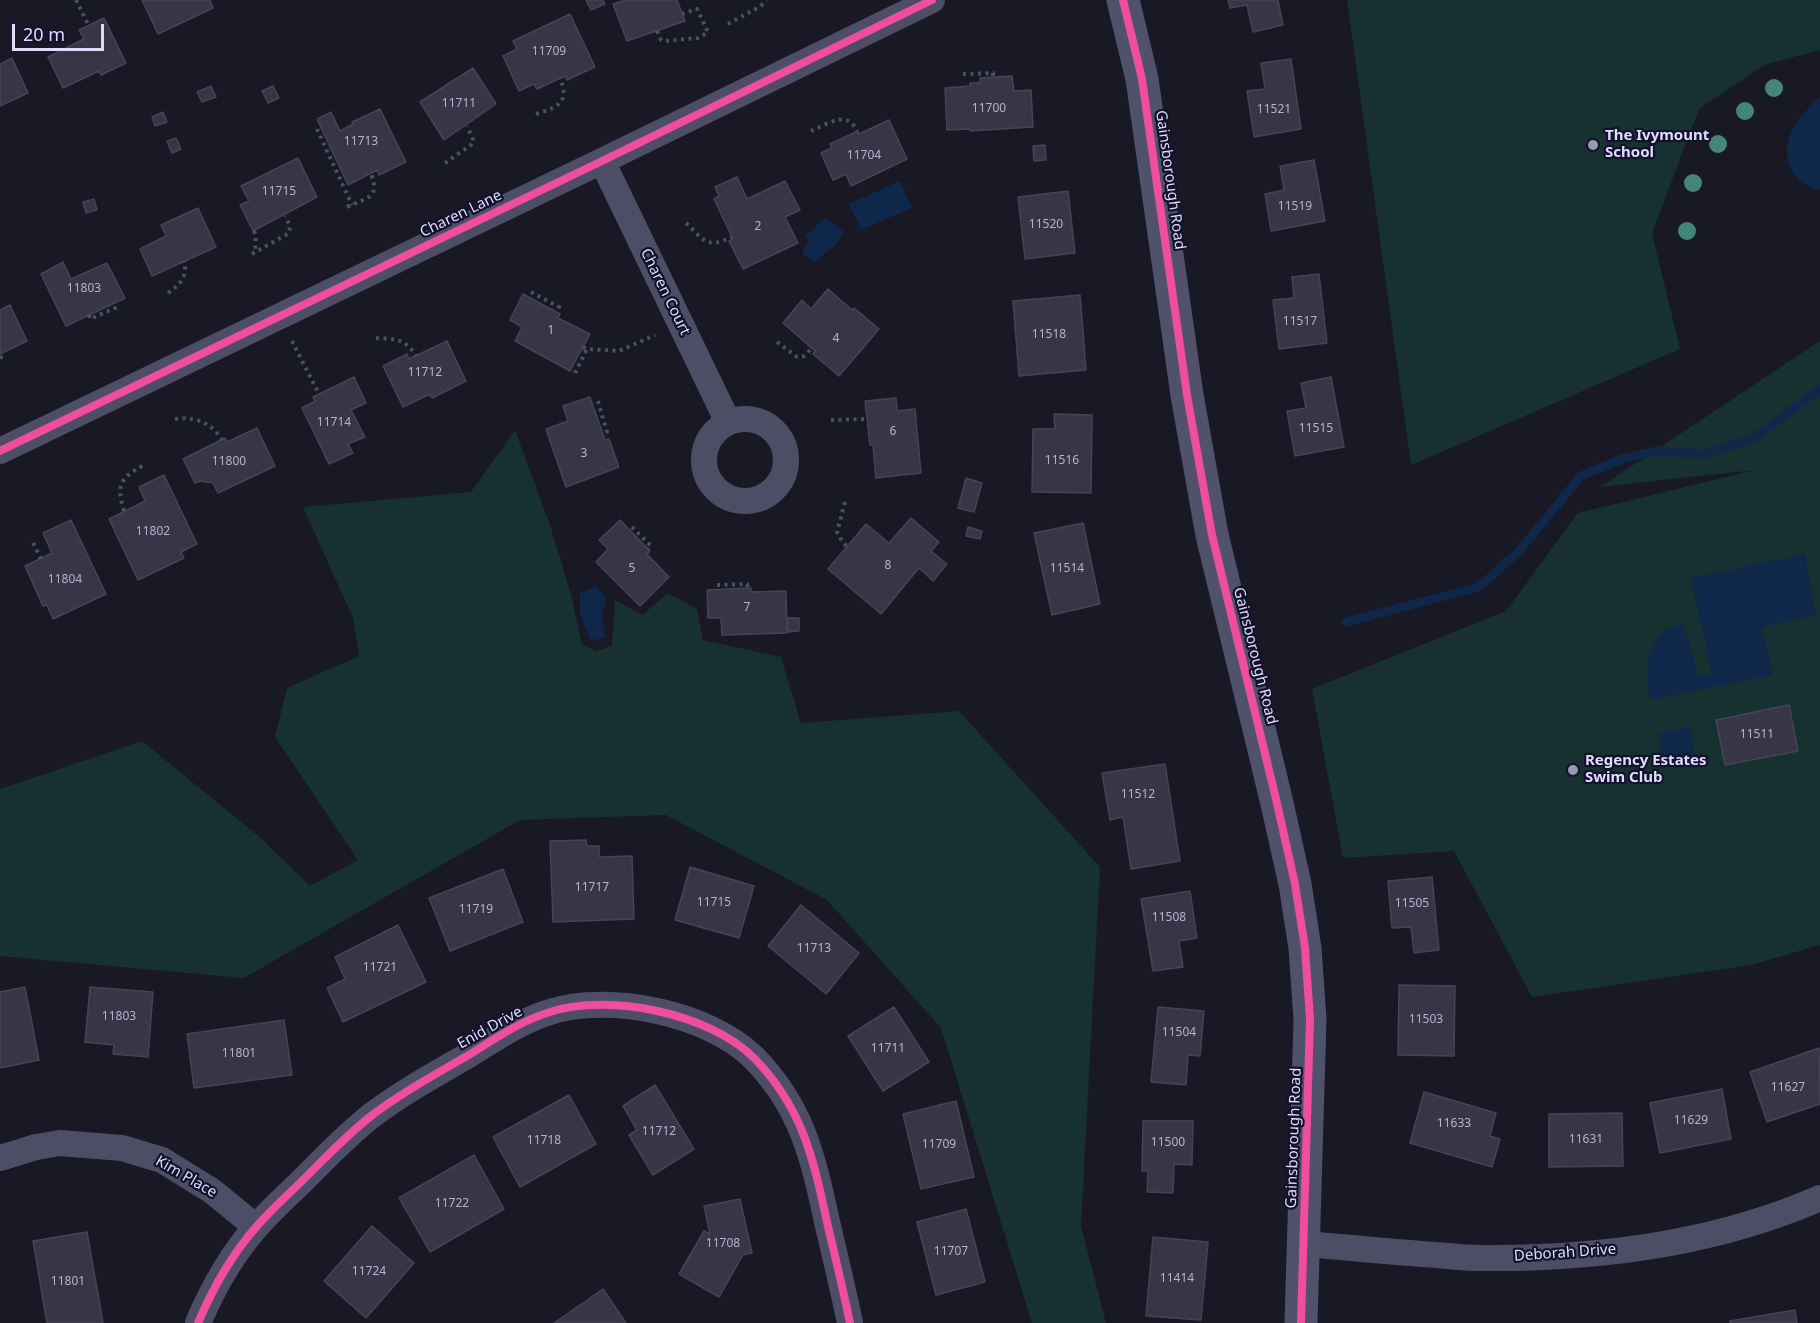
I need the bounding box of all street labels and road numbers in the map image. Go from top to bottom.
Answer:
street label: Gainsborough Road [1151,109,1189,251]
street label: Charen Lane [417,186,505,242]
street label: Charen Court [636,246,694,338]
street label: Gainsborough Road [1229,586,1281,726]
street label: Enid Drive [454,1003,526,1053]
street label: Gainsborough Road [1283,1067,1305,1209]
street label: Kim Place [152,1152,220,1202]
street label: Deborah Drive [1513,1240,1617,1266]

